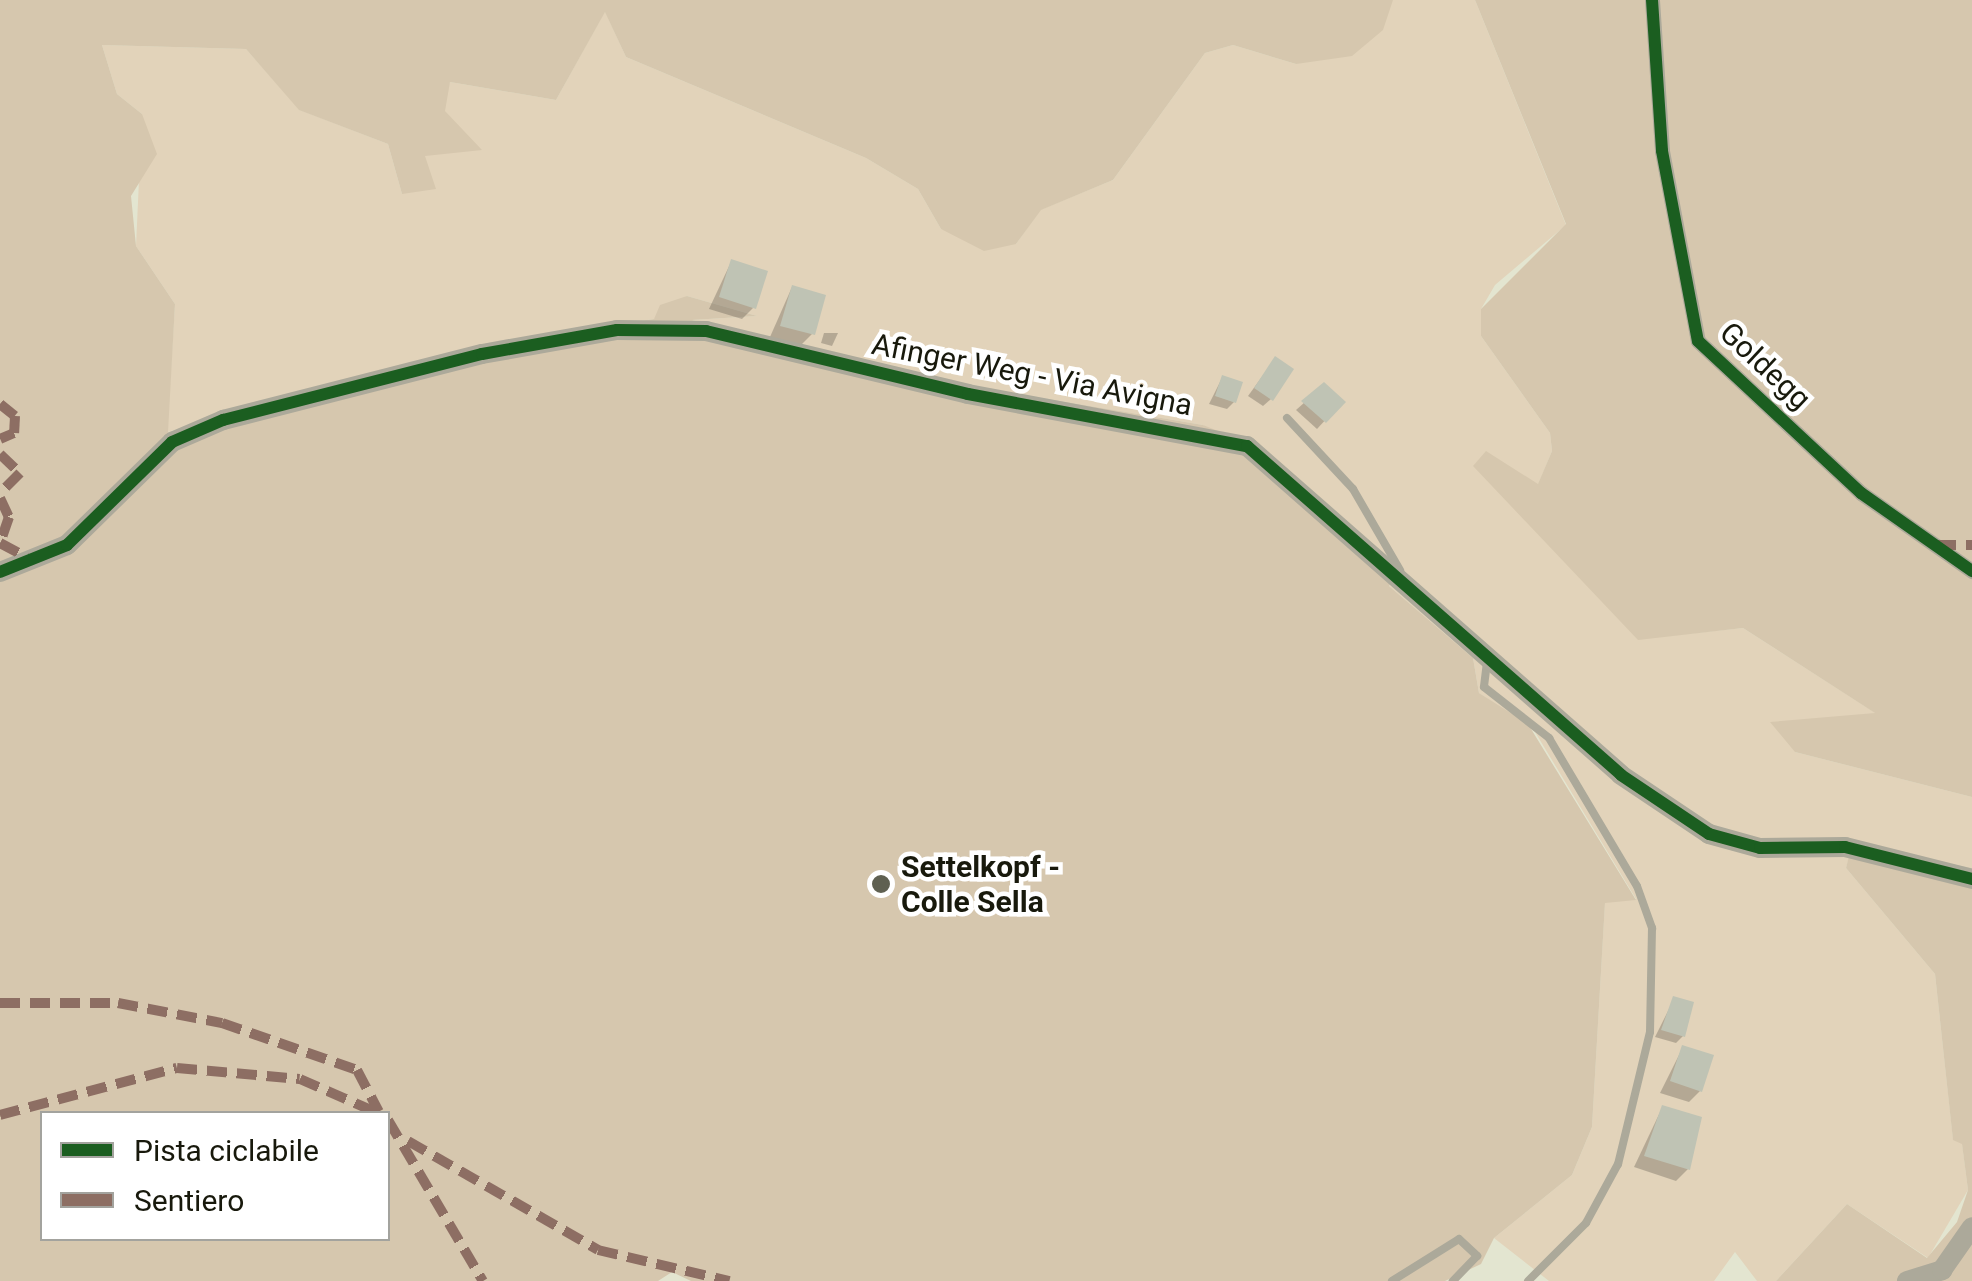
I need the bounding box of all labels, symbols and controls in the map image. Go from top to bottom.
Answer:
street label: Goldegg [1712,315,1818,417]
street label: Afinger Weg - Via Avigna [869,326,1195,424]
place label: Settelkopf - Colle Sella [901,849,1060,920]
marker: Settelkopf - Colle Sella [870,873,892,895]
legend [40,1111,390,1241]
text: Pista ciclabile [134,1133,319,1168]
text: Sentiero [134,1183,244,1218]

